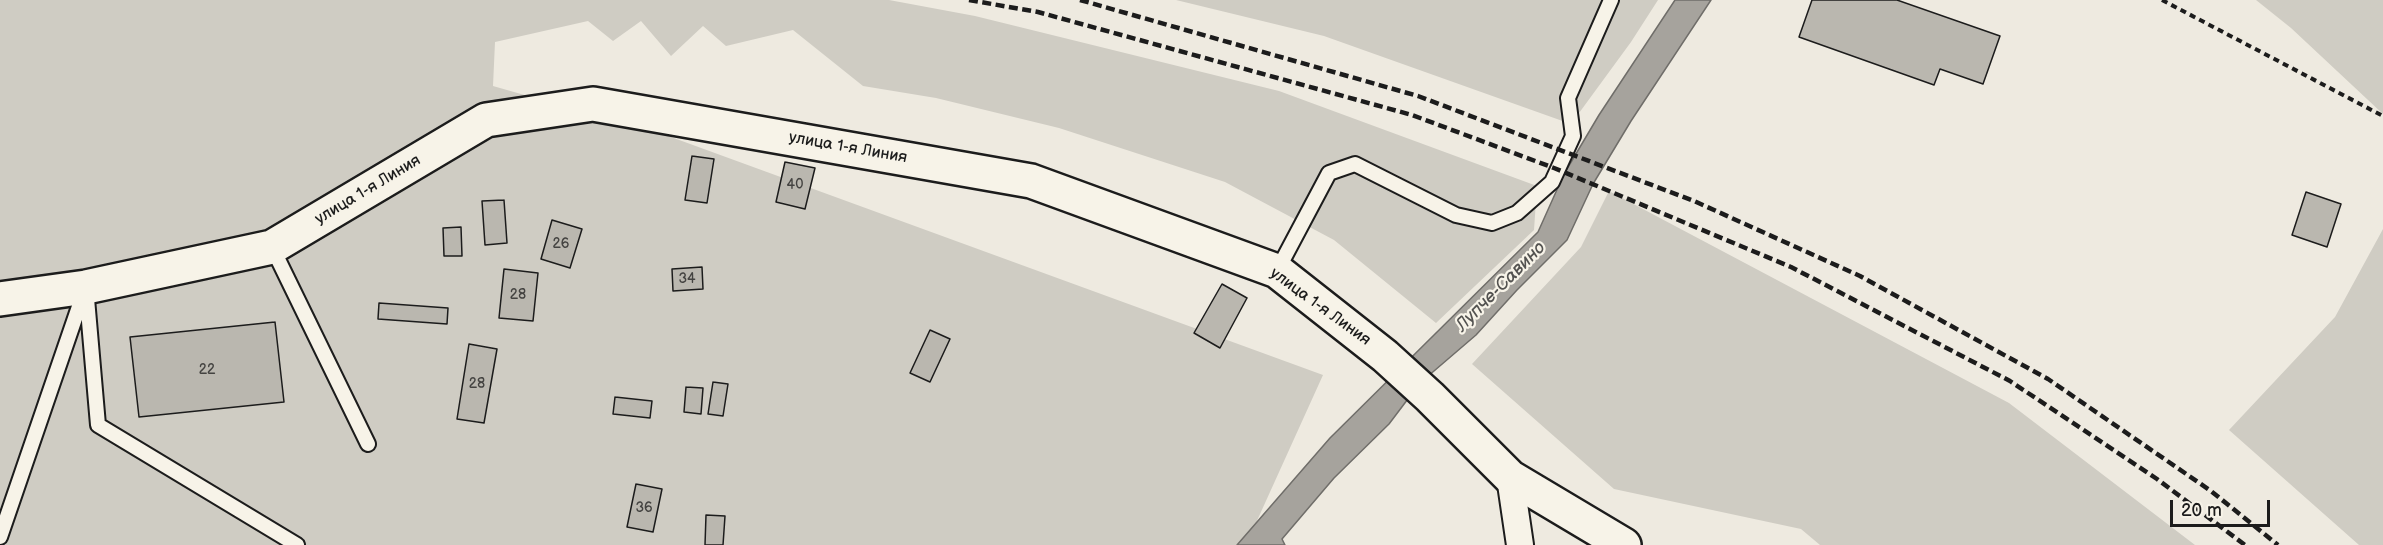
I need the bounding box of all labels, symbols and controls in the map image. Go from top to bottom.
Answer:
street label: улица 1-я Линия [787,128,909,168]
street label: улица 1-я Линия [312,151,424,229]
house number: 40 [787,177,803,193]
house number: 26 [553,236,569,252]
water label: Лупче-Савино [1452,238,1550,336]
street label: улица 1-я Линия [1266,264,1374,350]
house number: 34 [678,271,696,287]
house number: 28 [510,287,526,303]
house number: 22 [199,362,215,378]
house number: 28 [469,376,485,392]
scale bar [2173,488,2274,526]
house number: 36 [635,500,653,516]
text: 20 m [2181,500,2222,521]

